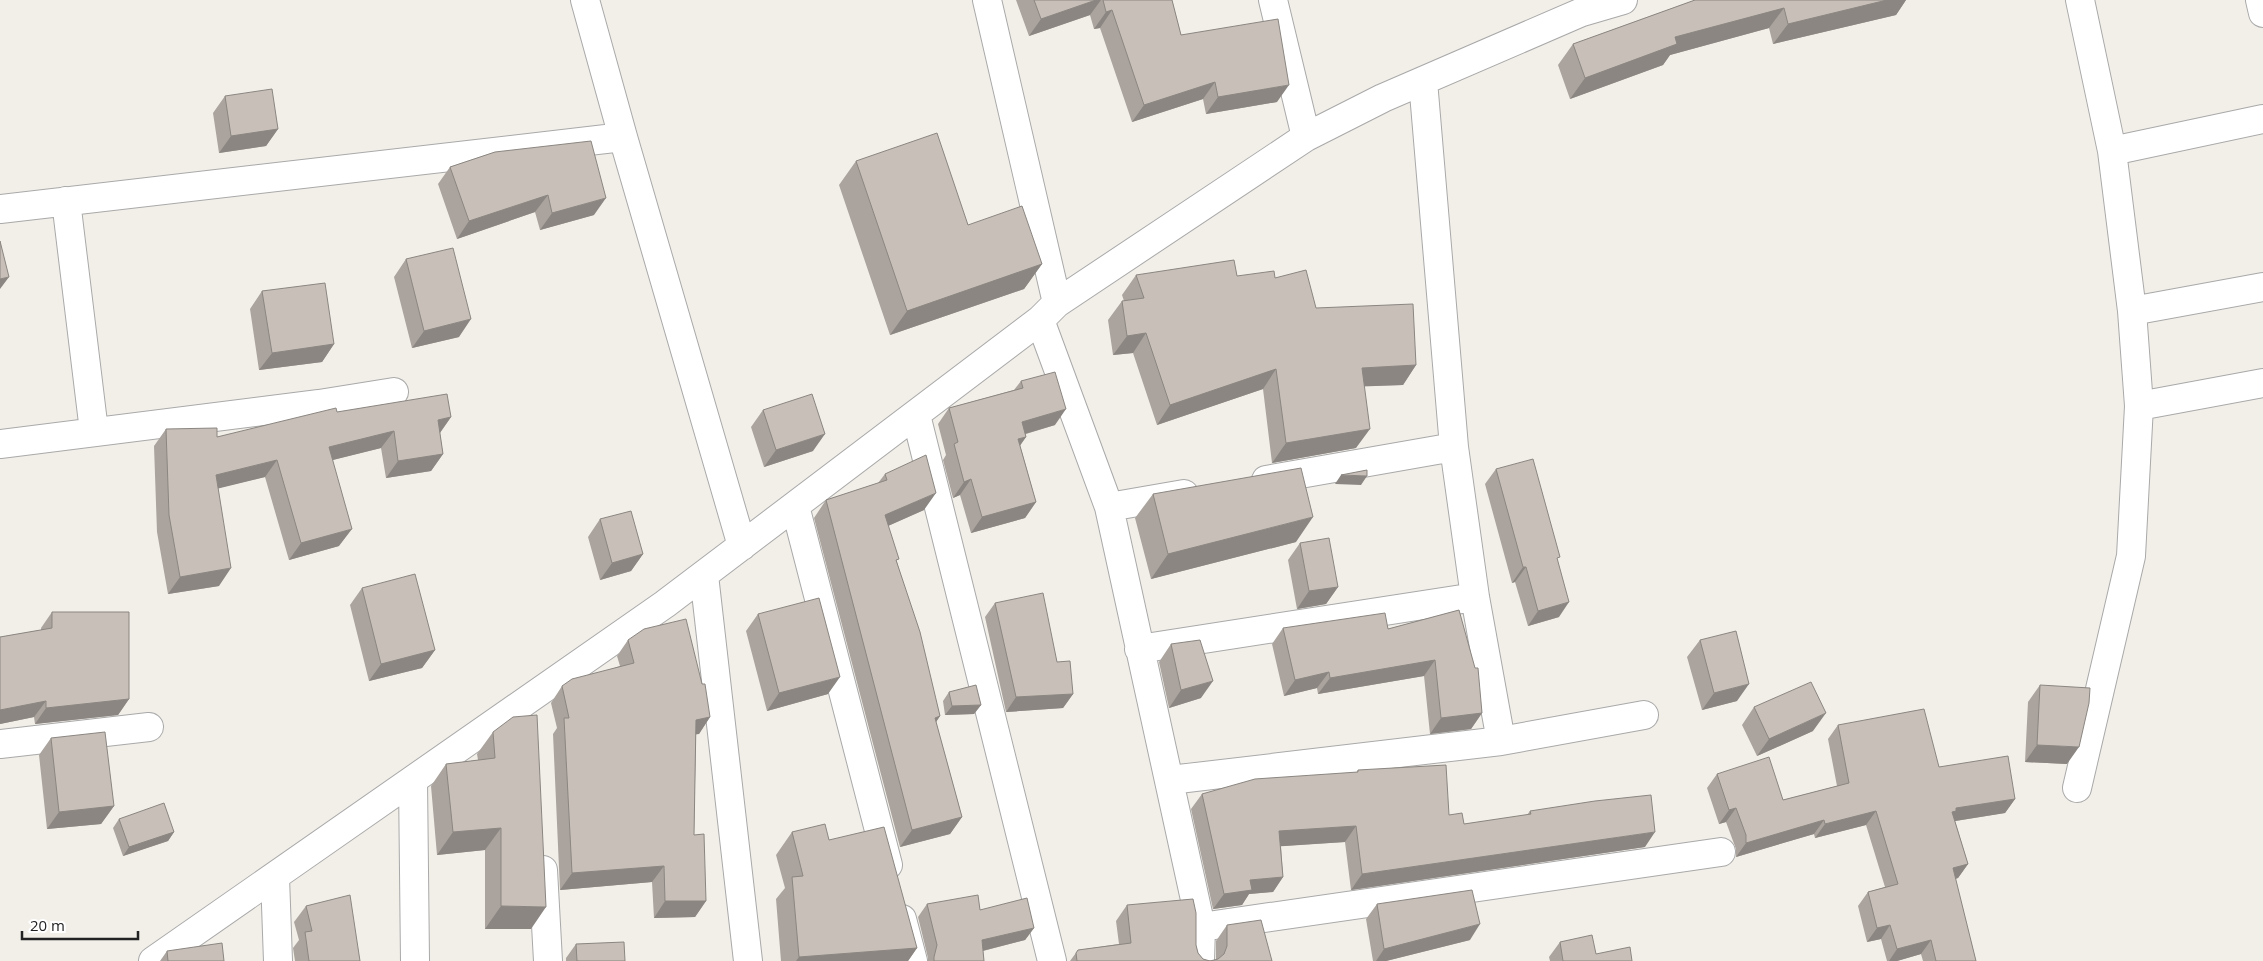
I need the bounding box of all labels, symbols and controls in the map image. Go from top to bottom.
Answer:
scale bar [22,908,139,940]
text: 20 m [30,915,65,935]

